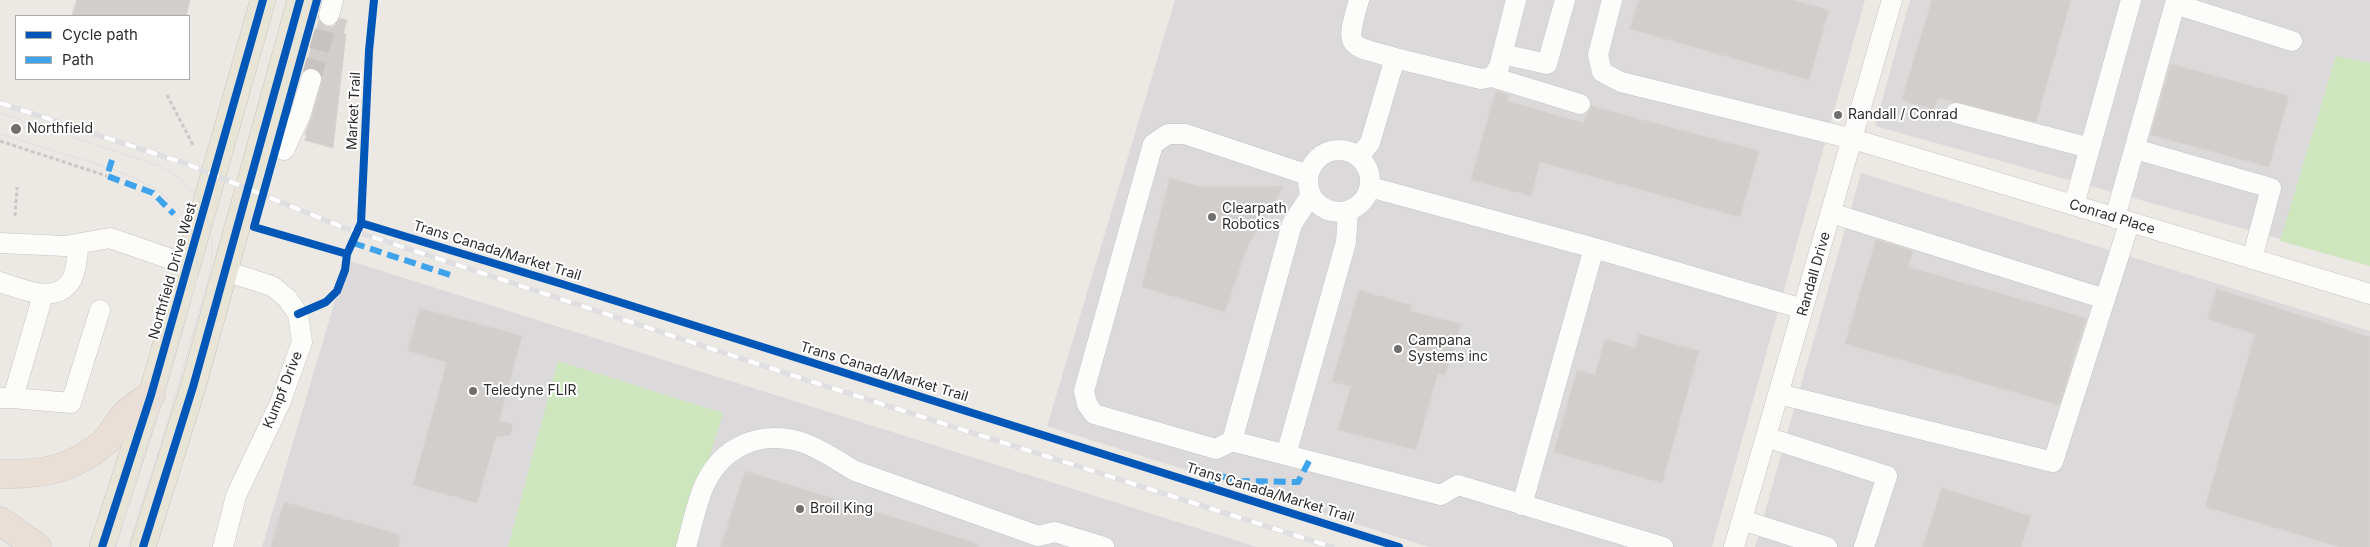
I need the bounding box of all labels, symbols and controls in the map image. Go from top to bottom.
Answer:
legend [15,15,190,80]
text: Cycle path [62,25,138,44]
text: Path [62,50,94,69]
street label: Market Trail [344,72,364,150]
place label: Randall / Conrad [1848,107,1958,123]
marker: Randall / Conrad [1832,109,1844,121]
place label: Northfield [27,121,93,137]
marker: Northfield [9,122,23,136]
street label: Conrad Place [2067,196,2157,238]
street label: Northfield Drive West [145,201,201,341]
place label: Clearpath Robotics [1222,201,1287,233]
marker: Clearpath Robotics [1206,211,1218,223]
street label: Trans Canada/Market Trail [411,217,583,285]
street label: Randall Drive [1794,230,1834,318]
place label: Campana Systems inc [1408,333,1488,366]
street label: Trans Canada/Market Trail [798,338,970,406]
marker: Campana Systems inc [1392,343,1404,355]
street label: Kumpf Drive [260,349,306,431]
place label: Teledyne FLIR [483,383,576,399]
marker: Teledyne FLIR [467,385,479,397]
street label: Trans Canada/Market Trail [1184,459,1356,527]
place label: Broil King [810,501,873,517]
marker: Broil King [794,503,806,515]

